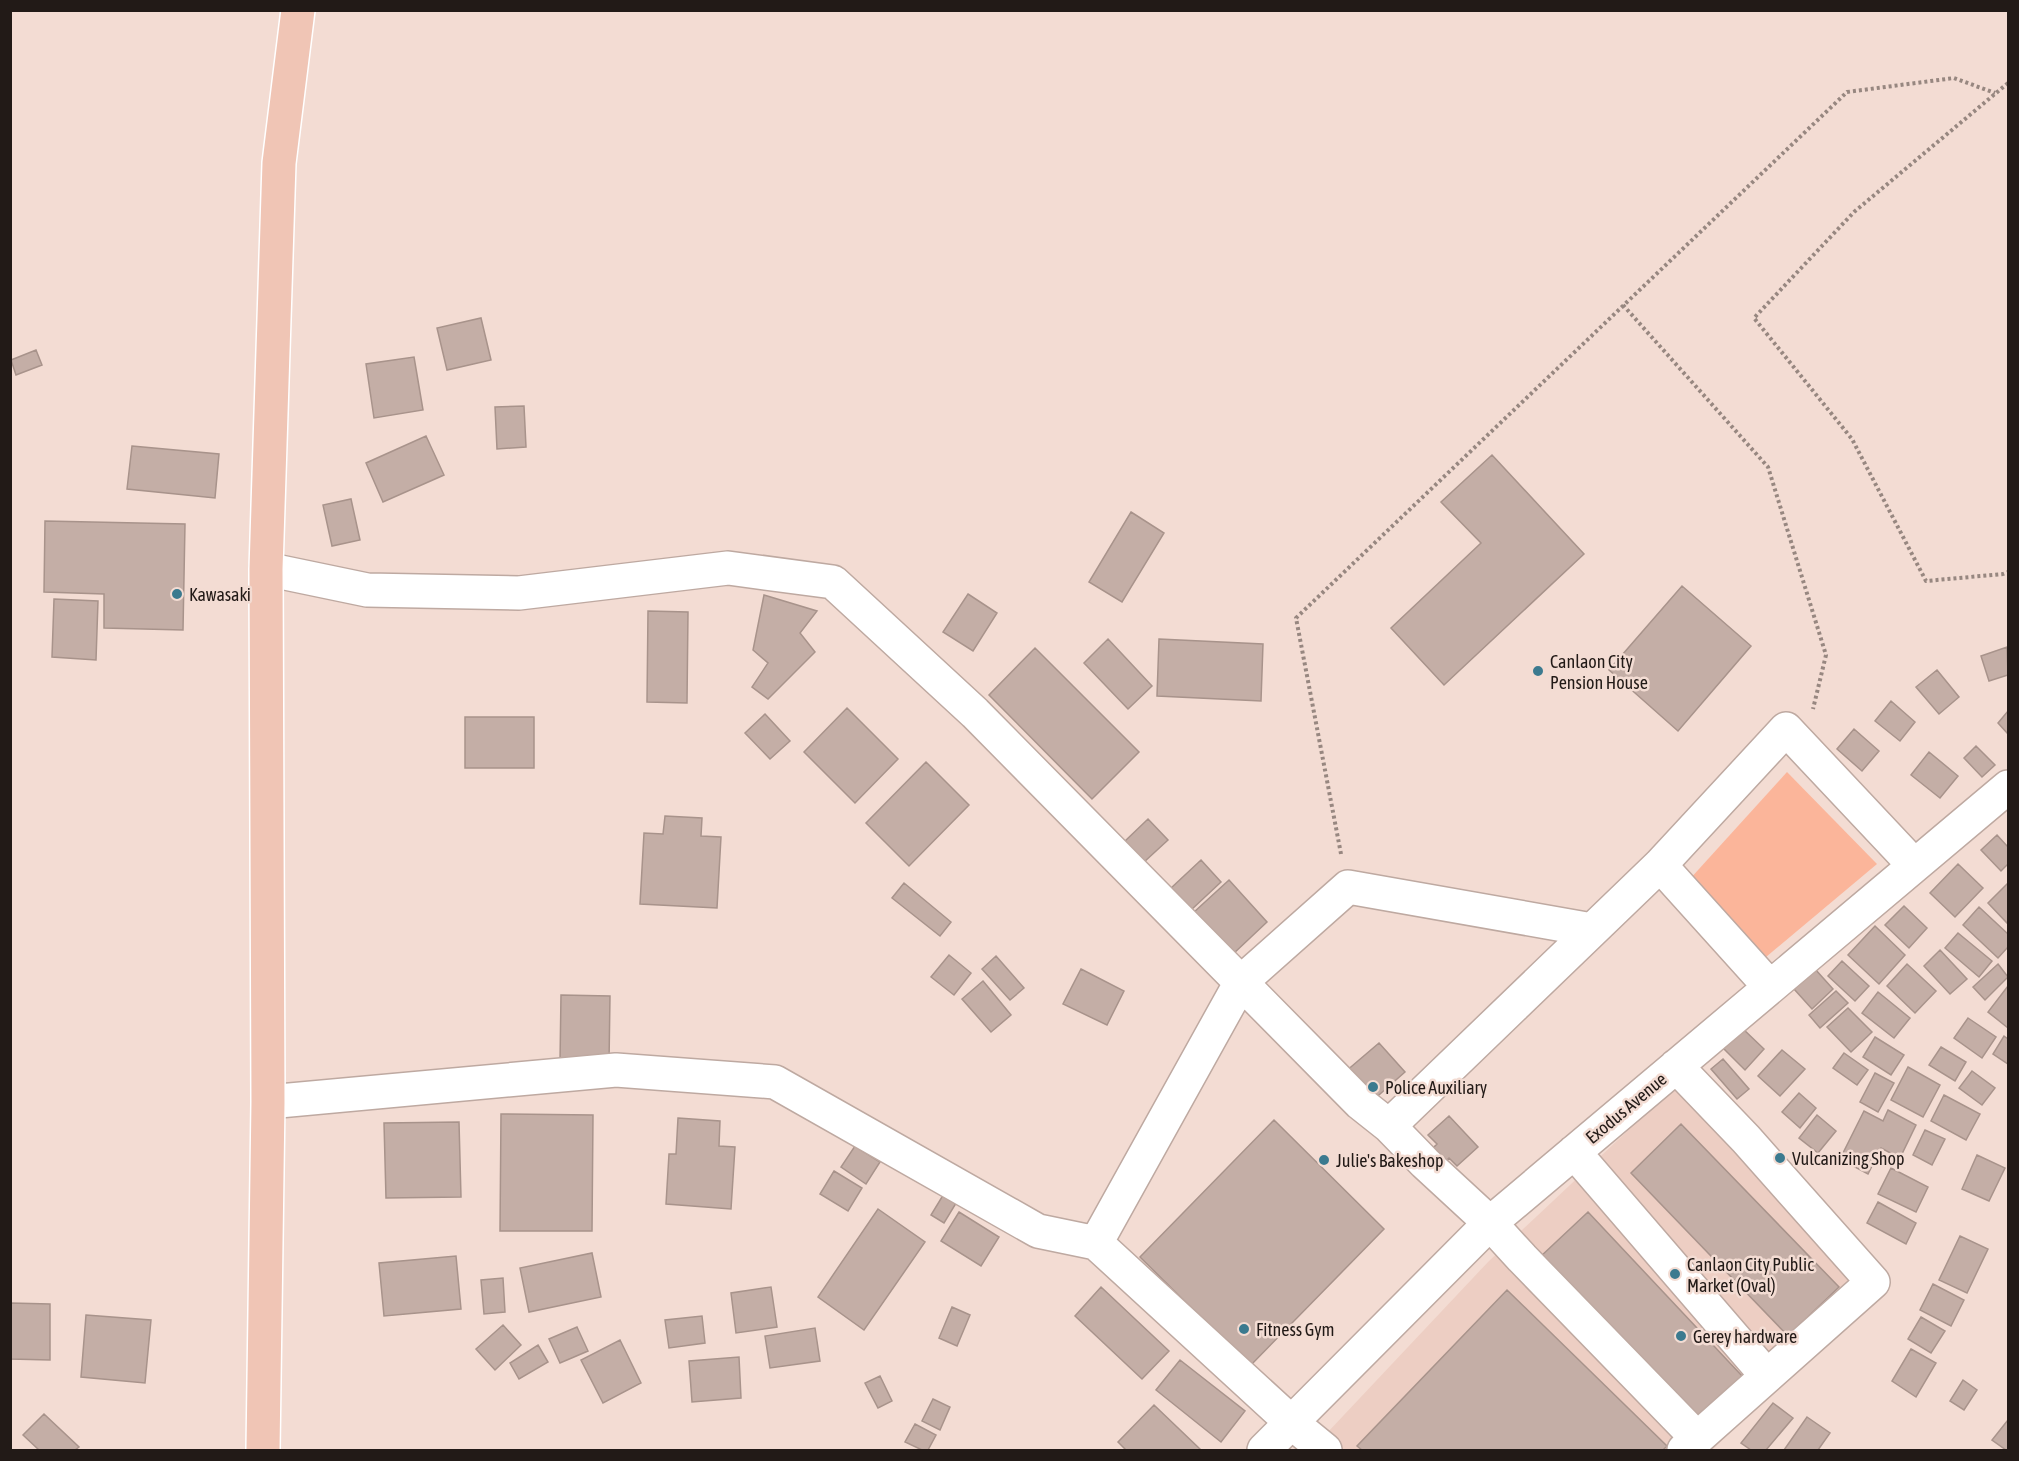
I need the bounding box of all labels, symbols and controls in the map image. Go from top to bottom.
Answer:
place label: Kawasaki [189,584,251,605]
marker: Kawasaki [170,587,184,601]
place label: Canlaon City Pension House [1550,651,1648,693]
marker: Canlaon City Pension House [1531,664,1545,678]
street label: Exodus Avenue [1581,1068,1671,1148]
place label: Police Auxiliary [1385,1077,1487,1098]
marker: Police Auxiliary [1366,1080,1380,1094]
place label: Vulcanizing Shop [1792,1148,1905,1169]
place label: Julie's Bakeshop [1336,1150,1443,1171]
marker: Vulcanizing Shop [1773,1151,1787,1165]
marker: Julie's Bakeshop [1317,1153,1331,1167]
place label: Canlaon City Public Market (Oval) [1687,1254,1814,1296]
marker: Canlaon City Public Market (Oval) [1668,1267,1682,1281]
place label: Fitness Gym [1256,1319,1335,1340]
marker: Fitness Gym [1237,1322,1251,1336]
place label: Gerey hardware [1693,1326,1797,1347]
marker: Gerey hardware [1674,1329,1688,1343]

